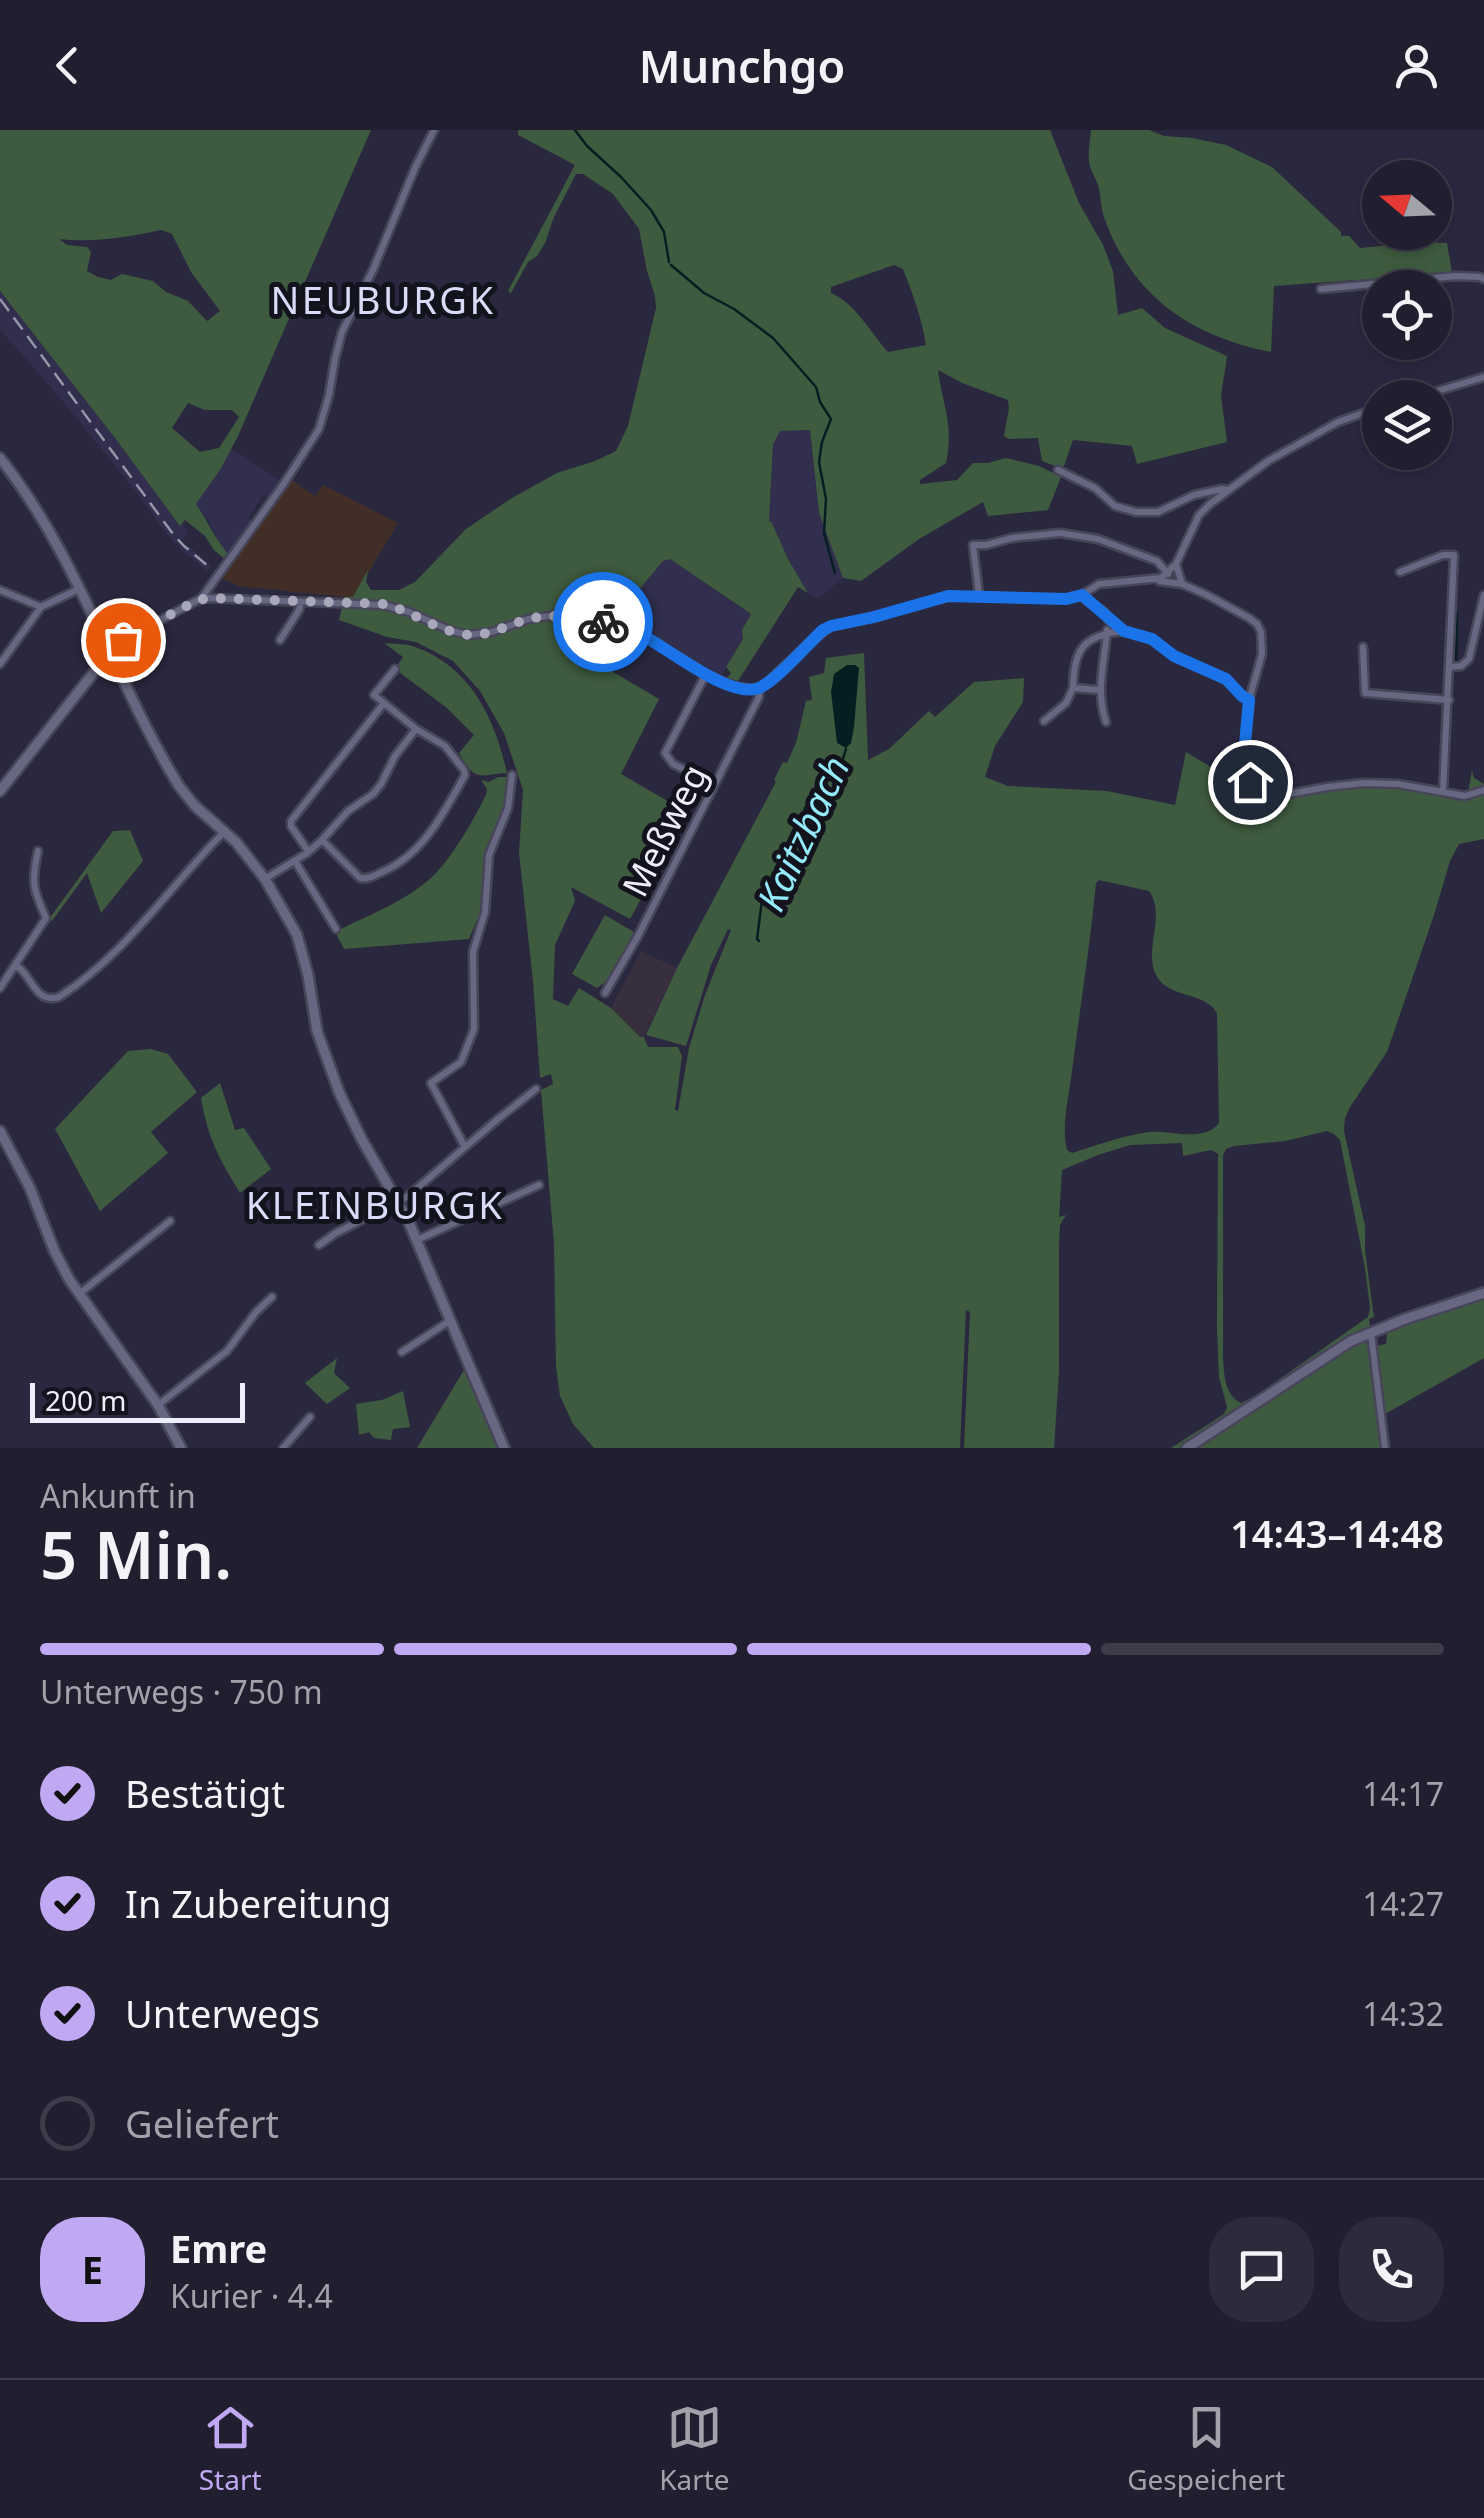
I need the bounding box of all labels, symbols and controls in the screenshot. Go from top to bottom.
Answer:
text: Munchgo [639,35,845,96]
icon: back [40,38,95,93]
icon: person [1389,38,1444,93]
north arrow [1362,160,1452,250]
map controls [1362,160,1452,470]
button: locate [1362,270,1452,360]
district label: NEUBURGK [270,273,496,325]
button: layers [1362,380,1452,470]
courier [553,572,653,672]
icon: bike [576,595,631,650]
pin [81,598,166,683]
icon: bag [96,613,151,668]
pin [1208,740,1293,825]
water label: Kaitzbach [744,747,860,919]
icon: home [1223,755,1278,810]
street label: Meßweg [611,756,717,904]
district label: KLEINBURGK [246,1178,504,1230]
scale bar [30,1378,245,1422]
text: 200 m [45,1381,127,1419]
text: Ankunft in [40,1474,196,1517]
text: 14:43–14:48 [1230,1507,1444,1559]
text: 5 Min. [40,1510,232,1598]
text: Unterwegs · 750 m [40,1670,323,1713]
icon: check [40,1766,95,1821]
text: Bestätigt [125,1767,285,1819]
text: 14:17 [1362,1772,1444,1815]
icon: check [40,1876,95,1931]
text: In Zubereitung [125,1877,392,1929]
text: 14:27 [1362,1882,1444,1925]
icon: check [40,1986,95,2041]
text: Unterwegs [125,1987,320,2039]
text: 14:32 [1362,1992,1444,2035]
text: Geliefert [125,2097,279,2149]
button: chat [1209,2217,1314,2322]
button: phone [1339,2217,1444,2322]
text: Emre [170,2222,267,2274]
text: E [82,2243,103,2295]
text: Kurier · 4.4 [170,2274,333,2317]
tab: Start [199,2400,262,2498]
tab: Karte [659,2400,730,2498]
tab: Gespeichert [1127,2400,1285,2498]

